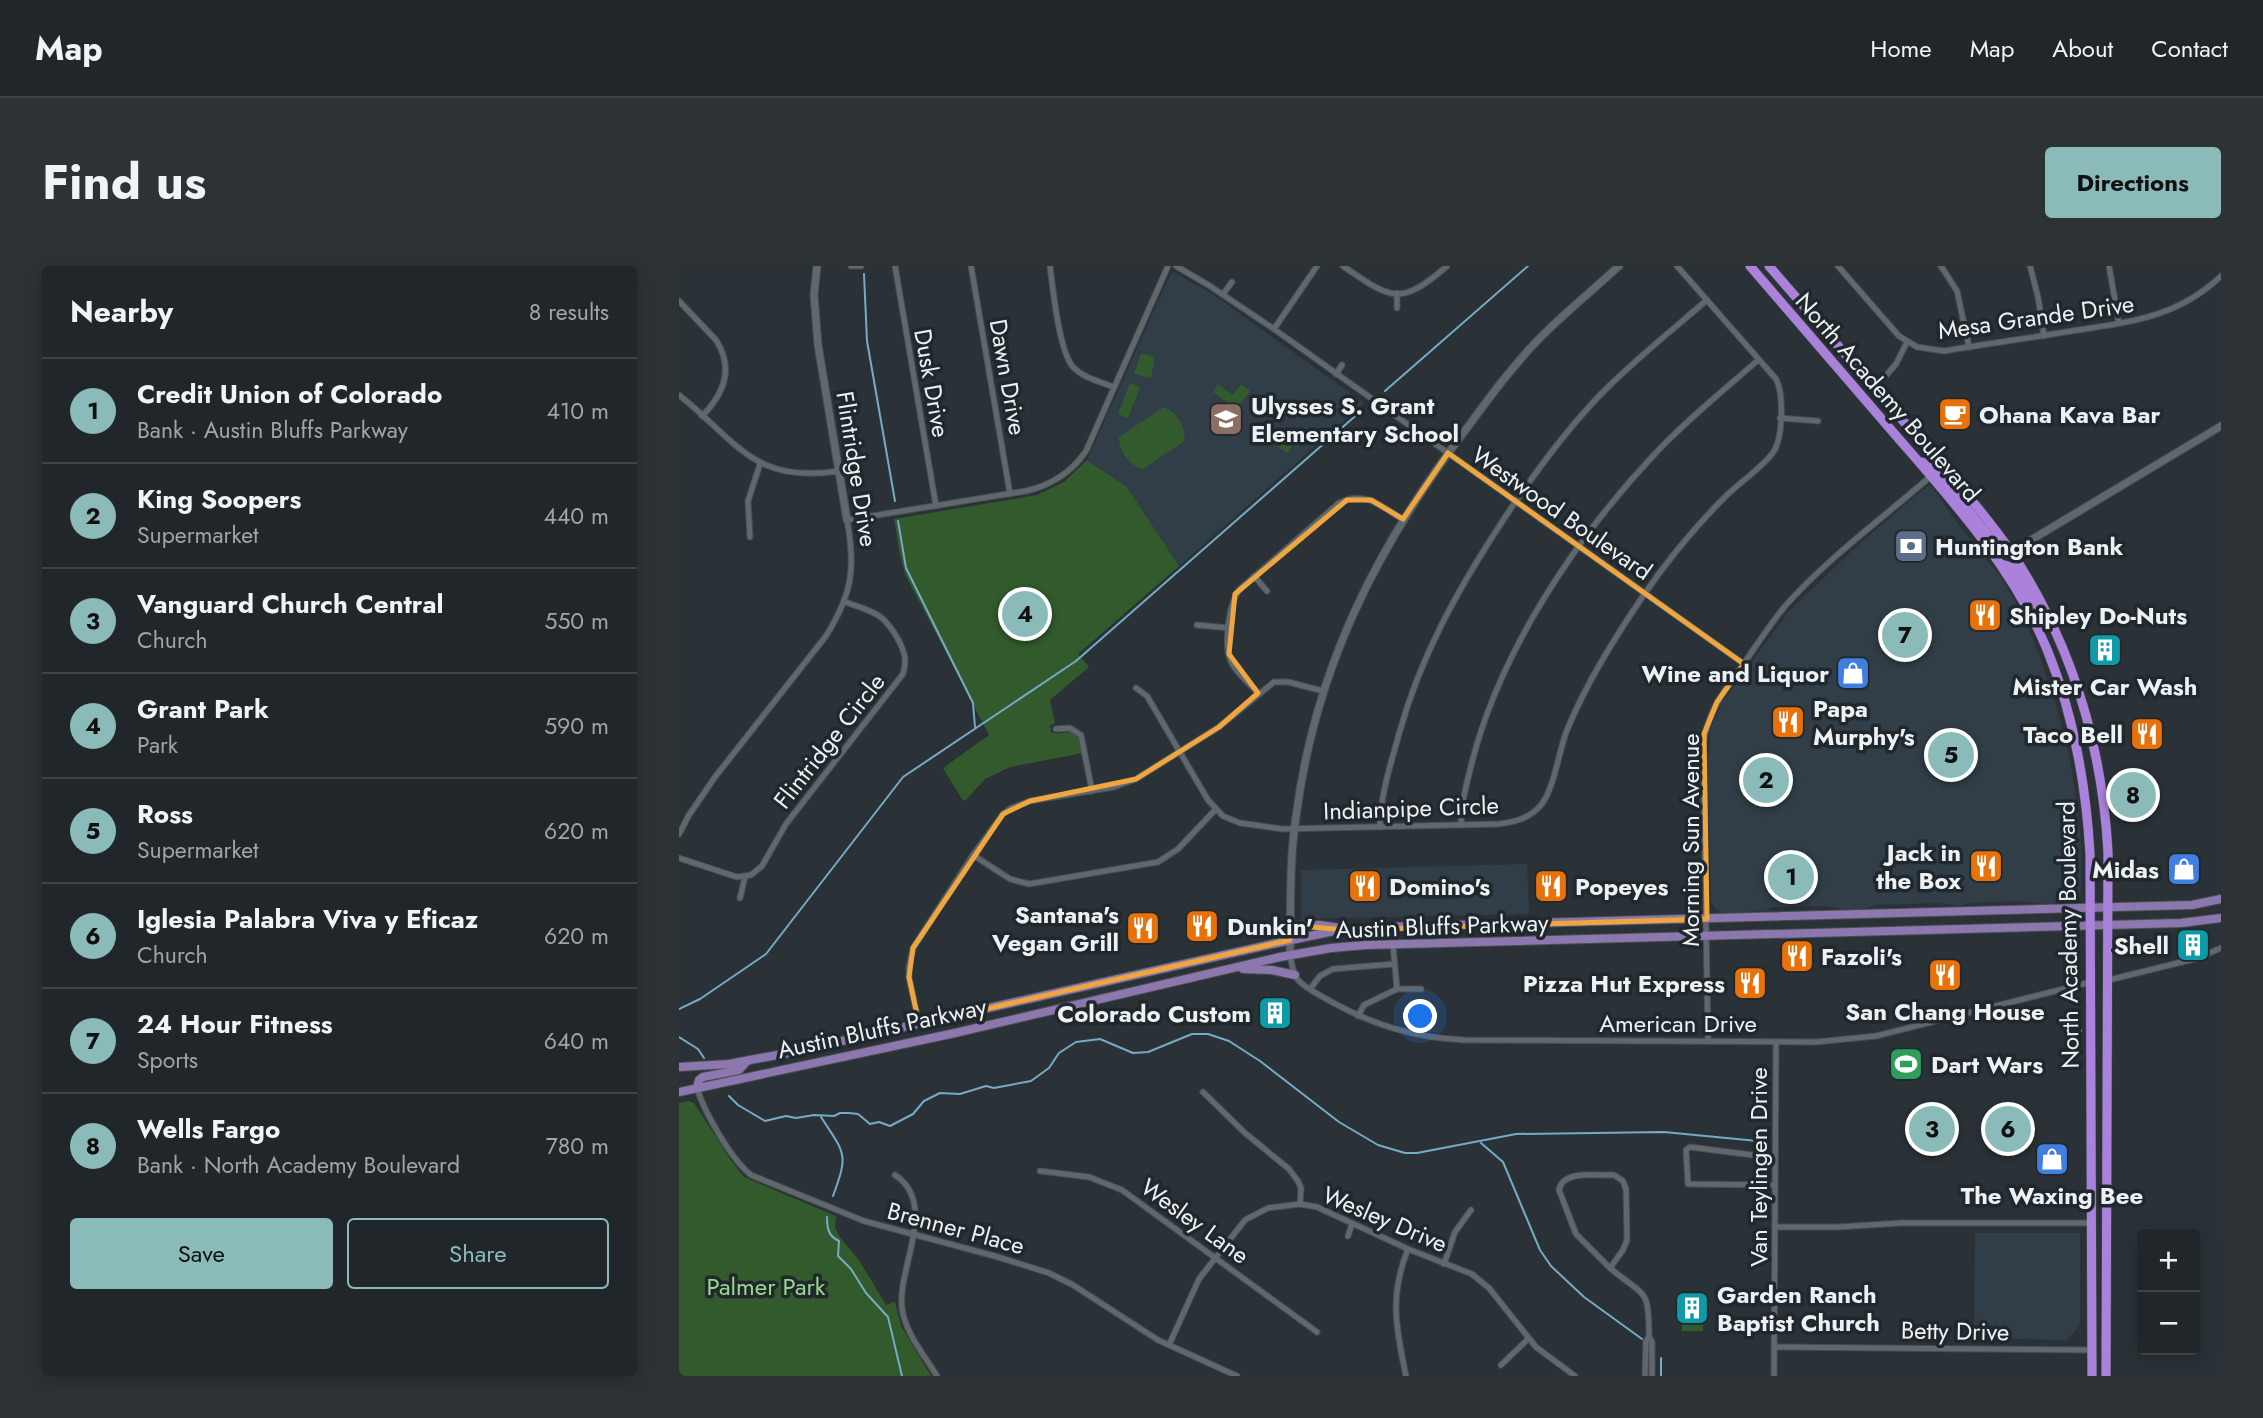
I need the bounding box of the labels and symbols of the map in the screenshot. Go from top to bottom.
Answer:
street label: North Academy Boulevard [1787,285,1989,509]
street label: Mesa Grande Drive [1936,286,2136,348]
street label: Dawn Drive [981,316,1035,438]
street label: Dusk Drive [905,326,959,440]
place label: Ulysses S. Grant Elementary School [1251,388,1459,451]
street label: Flintridge Drive [827,389,887,549]
cafe icon: Ohana Kava Bar [1936,395,1974,433]
place label: Ohana Kava Bar [1979,397,2160,432]
school or university icon: Ulysses S. Grant Elementary School [1207,400,1245,438]
street label: Westwood Boulevard [1465,437,1659,589]
bank icon: Huntington Bank [1892,527,1930,565]
place label: Huntington Bank [1935,529,2124,564]
pin: 4 [1002,588,1048,640]
restaurant icon: Shipley Do-Nuts [1966,596,2004,634]
place label: Shipley Do-Nuts [2009,598,2187,633]
pin: 7 [1882,609,1928,661]
building icon: Mister Car Wash [2086,631,2124,669]
shop icon: Wine and Liquor [1834,654,1872,692]
place label: Wine and Liquor [1641,656,1829,691]
street label: Flintridge Circle [765,666,893,816]
place label: Mister Car Wash [2013,669,2197,704]
place label: Papa Murphy's [1813,691,1915,754]
restaurant icon: Papa Murphy's [1769,703,1807,741]
restaurant icon: Taco Bell [2128,715,2166,753]
place label: Taco Bell [2023,717,2123,752]
pin: 5 [1928,729,1974,781]
street label: Morning Sun Avenue [1673,733,1708,947]
pin: 2 [1743,754,1789,806]
pin: 8 [2110,769,2156,821]
street label: Indianpipe Circle [1323,787,1499,829]
street label: North Academy Boulevard [2048,801,2088,1069]
place label: Jack in the Box [1876,835,1961,898]
restaurant icon: Jack in the Box [1967,847,2005,885]
shop icon: Midas [2165,850,2203,888]
pin: 1 [1768,851,1814,903]
place label: Midas [2092,852,2159,887]
restaurant icon: Domino's [1346,867,1384,905]
restaurant icon: Popeyes [1532,867,1570,905]
place label: Domino's [1389,869,1490,904]
place label: Popeyes [1575,869,1668,904]
place label: Santana's Vegan Grill [991,897,1119,960]
street label: Austin Bluffs Parkway [1335,905,1549,947]
restaurant icon: Dunkin' [1183,907,1221,945]
restaurant icon: Santana's Vegan Grill [1124,909,1162,947]
place label: Dunkin' [1227,909,1313,944]
building icon: Shell [2174,926,2212,964]
place label: Shell [2114,928,2169,963]
restaurant icon: Fazoli's [1778,937,1816,975]
place label: Fazoli's [1821,939,1902,974]
restaurant icon: San Chang House [1926,956,1964,994]
restaurant icon: Pizza Hut Express [1731,964,1769,1002]
place label: Pizza Hut Express [1523,966,1725,1001]
street label: Austin Bluffs Parkway [774,989,990,1067]
building icon: Colorado Custom [1256,994,1294,1032]
place label: San Chang House [1845,994,2045,1029]
place label: Colorado Custom [1057,996,1251,1031]
your location [1403,999,1437,1033]
street label: American Drive [1599,1006,1757,1041]
sports icon: Dart Wars [1887,1045,1925,1083]
place label: Dart Wars [1931,1047,2043,1082]
street label: Van Teylingen Drive [1741,1067,1776,1267]
pin: 3 [1909,1103,1955,1155]
pin: 6 [1985,1103,2031,1155]
shop icon: The Waxing Bee [2033,1140,2071,1178]
street label: Wesley Lane [1134,1170,1256,1272]
street label: Wesley Drive [1317,1177,1453,1261]
place label: The Waxing Bee [1961,1178,2143,1213]
street label: Brenner Place [884,1193,1028,1263]
park label: Palmer Park [707,1269,826,1304]
place label: Garden Ranch Baptist Church [1717,1277,1880,1340]
building icon: Garden Ranch Baptist Church [1673,1289,1711,1327]
street label: Betty Drive [1901,1313,2009,1349]

